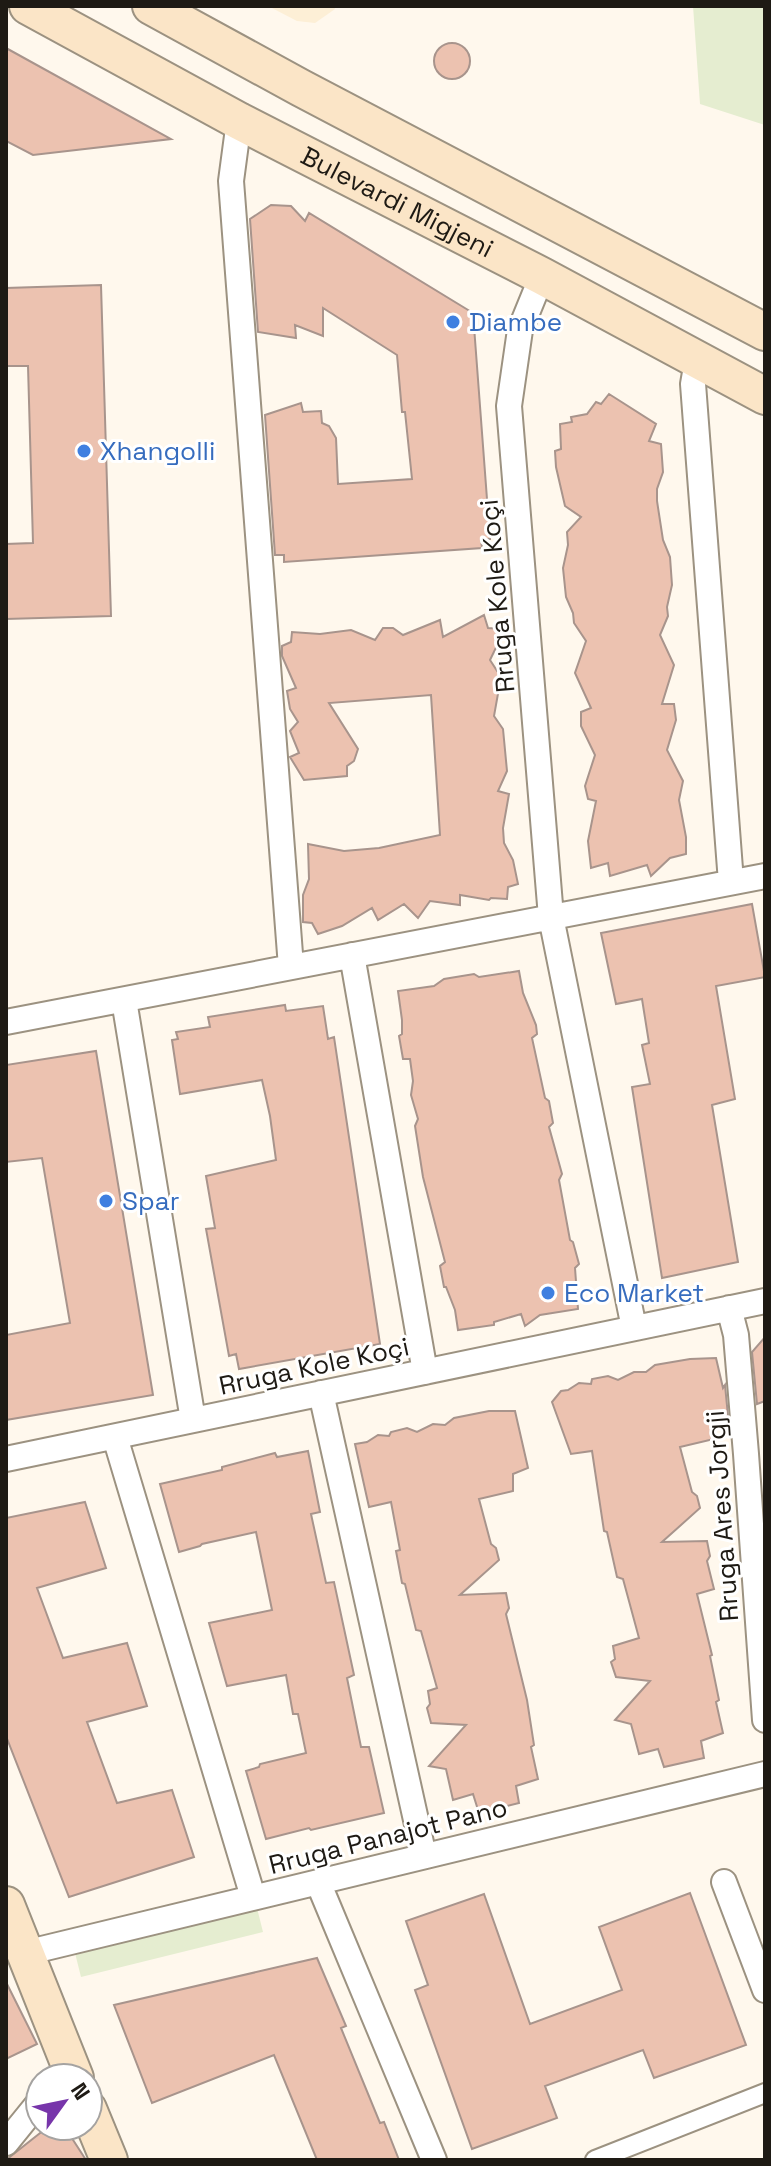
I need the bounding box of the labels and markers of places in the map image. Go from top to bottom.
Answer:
place label: Diambe [469,305,562,339]
marker: Diambe [444,313,462,331]
place label: Xhangolli [100,434,215,468]
marker: Xhangolli [75,442,93,460]
place label: Spar [122,1184,179,1218]
marker: Spar [97,1192,115,1210]
place label: Eco Market [564,1276,704,1310]
marker: Eco Market [539,1284,557,1302]

